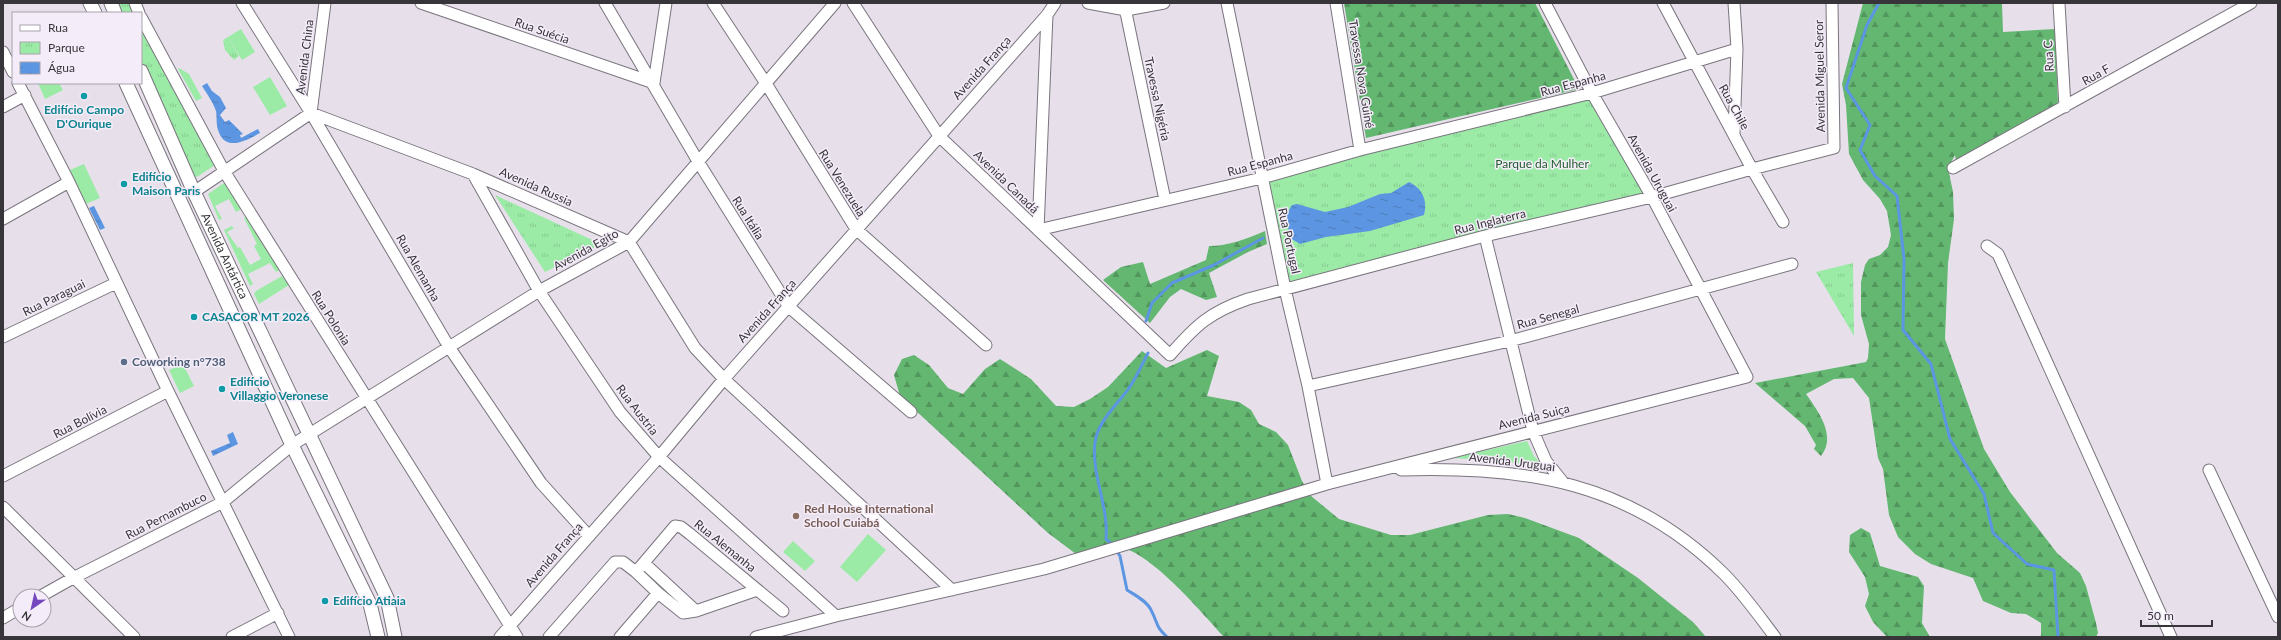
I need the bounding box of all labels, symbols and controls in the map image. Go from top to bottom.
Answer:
legend [12,12,142,84]
street label: Rua Suécia [513,14,572,47]
street label: Avenida China [292,18,317,95]
street label: Travessa Nova Guiné [1346,19,1377,129]
street label: Avenida Miguel Seror [1811,19,1828,132]
text: Rua [48,20,68,35]
street label: Avenida França [949,33,1014,103]
text: Parque [48,40,85,55]
street label: Rua C [2040,40,2057,72]
street label: Travessa Nigéria [1141,56,1174,142]
text: Água [48,60,75,75]
street label: Rua F [2079,61,2113,88]
street label: Rua Espanha [1539,68,1607,99]
street label: Rua Chile [1716,81,1753,132]
marker: Edifício Campo D'Ourique [79,91,89,101]
place label: Edifício Campo D'Ourique [44,102,124,131]
street label: Avenida Uruguai [1625,131,1680,214]
street label: Rua Venezuela [816,146,869,219]
street label: Avenida Canadá [971,147,1042,216]
street label: Rua Espanha [1226,148,1294,179]
park label: Parque da Mulher [1495,156,1589,171]
street label: Avenida Russia [497,164,575,209]
place label: Edifício Maison Paris [132,169,200,198]
marker: Edifício Maison Paris [119,179,129,189]
street label: Rua Itália [729,193,768,242]
street label: Rua Inglaterra [1453,205,1527,238]
street label: Rua Portugal [1275,207,1304,275]
street label: Avenida Antártica [198,210,252,301]
street label: Avenida Egito [551,225,621,274]
street label: Rua Alemanha [393,231,444,304]
street label: Rua Paraguai [20,276,88,319]
street label: Avenida França [734,276,799,346]
street label: Rua Polonia [309,288,354,348]
street label: Rua Senegal [1515,301,1581,332]
place label: CASACOR MT 2026 [202,309,310,324]
marker: CASACOR MT 2026 [189,312,199,322]
place label: Coworking n°738 [132,354,226,369]
marker: Coworking n°738 [119,357,129,367]
place label: Edifício Villaggio Veronese [229,374,329,403]
street label: Rua Austria [613,381,662,438]
marker: Edifício Villaggio Veronese [217,384,227,394]
street label: Avenida Suiça [1497,400,1571,433]
street label: Rua Bolívia [50,402,109,441]
street label: Avenida Uruguai [1468,449,1556,474]
street label: Rua Pernambuco [123,489,209,542]
place label: Red House International School Cuiabá [804,501,933,530]
marker: Red House International School Cuiabá [791,511,801,521]
street label: Rua Alemanha [691,516,759,575]
street label: Avenida França [522,519,586,590]
north arrow [12,588,52,628]
place label: Edifício Atiaia [333,593,406,608]
marker: Edifício Atiaia [320,596,330,606]
scale bar [2141,602,2212,628]
text: 50 m [2147,608,2174,623]
text: N [19,609,33,624]

